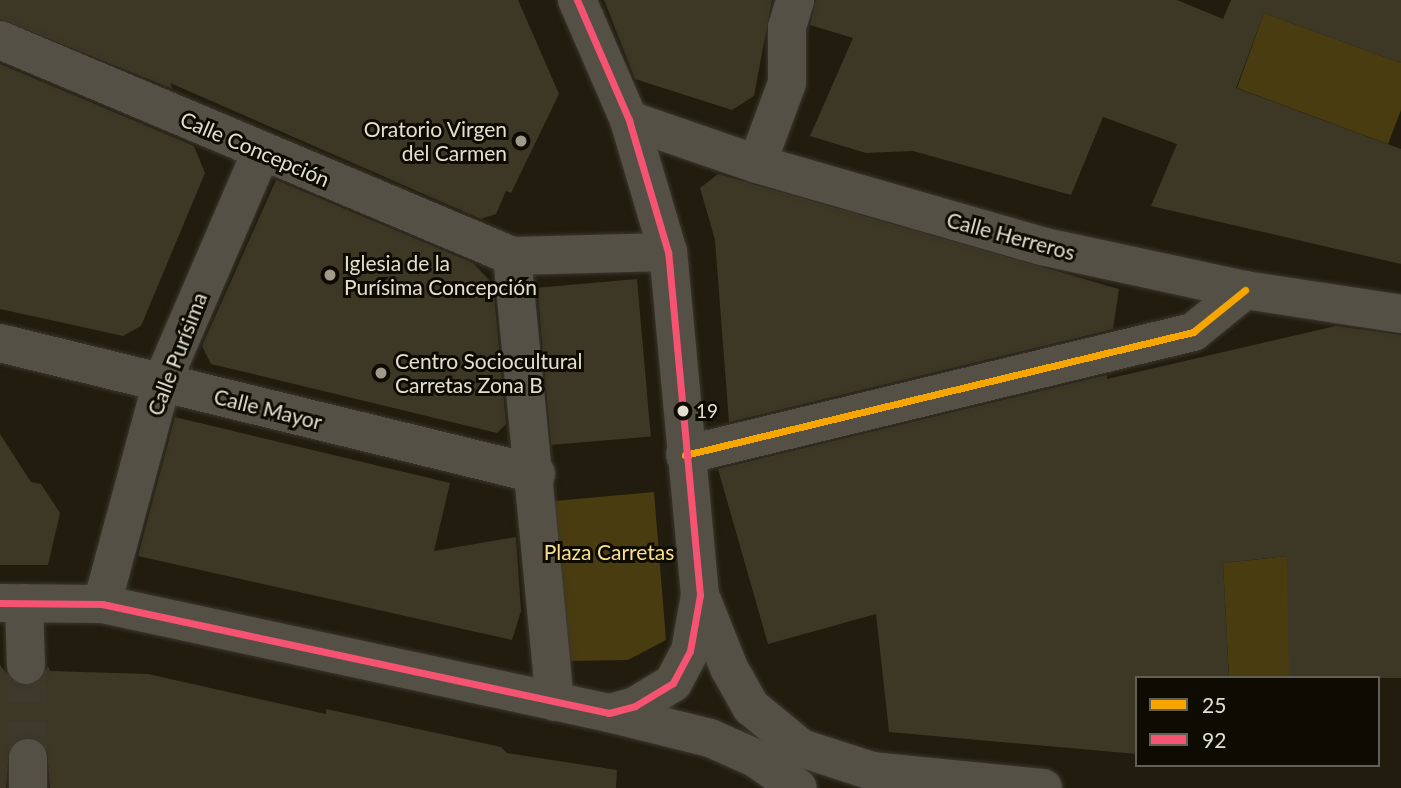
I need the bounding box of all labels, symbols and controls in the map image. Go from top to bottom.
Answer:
street label: Calle Concepción [177,106,333,192]
place label: Oratorio Virgen del Carmen [363,116,507,166]
marker: Oratorio Virgen del Carmen [513,133,529,149]
street label: Calle Herreros [944,207,1078,265]
place label: Iglesia de la Purísima Concepción [344,250,537,300]
marker: Iglesia de la Purísima Concepción [322,267,338,283]
street label: Calle Purísima [142,289,212,419]
place label: Centro Sociocultural Carretas Zona B [395,348,583,398]
marker: Centro Sociocultural Carretas Zona B [373,365,389,381]
street label: Calle Mayor [211,383,325,435]
place label: 19 [696,400,718,422]
marker: 19 [676,404,690,418]
park label: Plaza Carretas [544,539,674,565]
legend [1135,676,1380,767]
text: 25 [1202,692,1226,717]
text: 92 [1202,727,1226,752]

